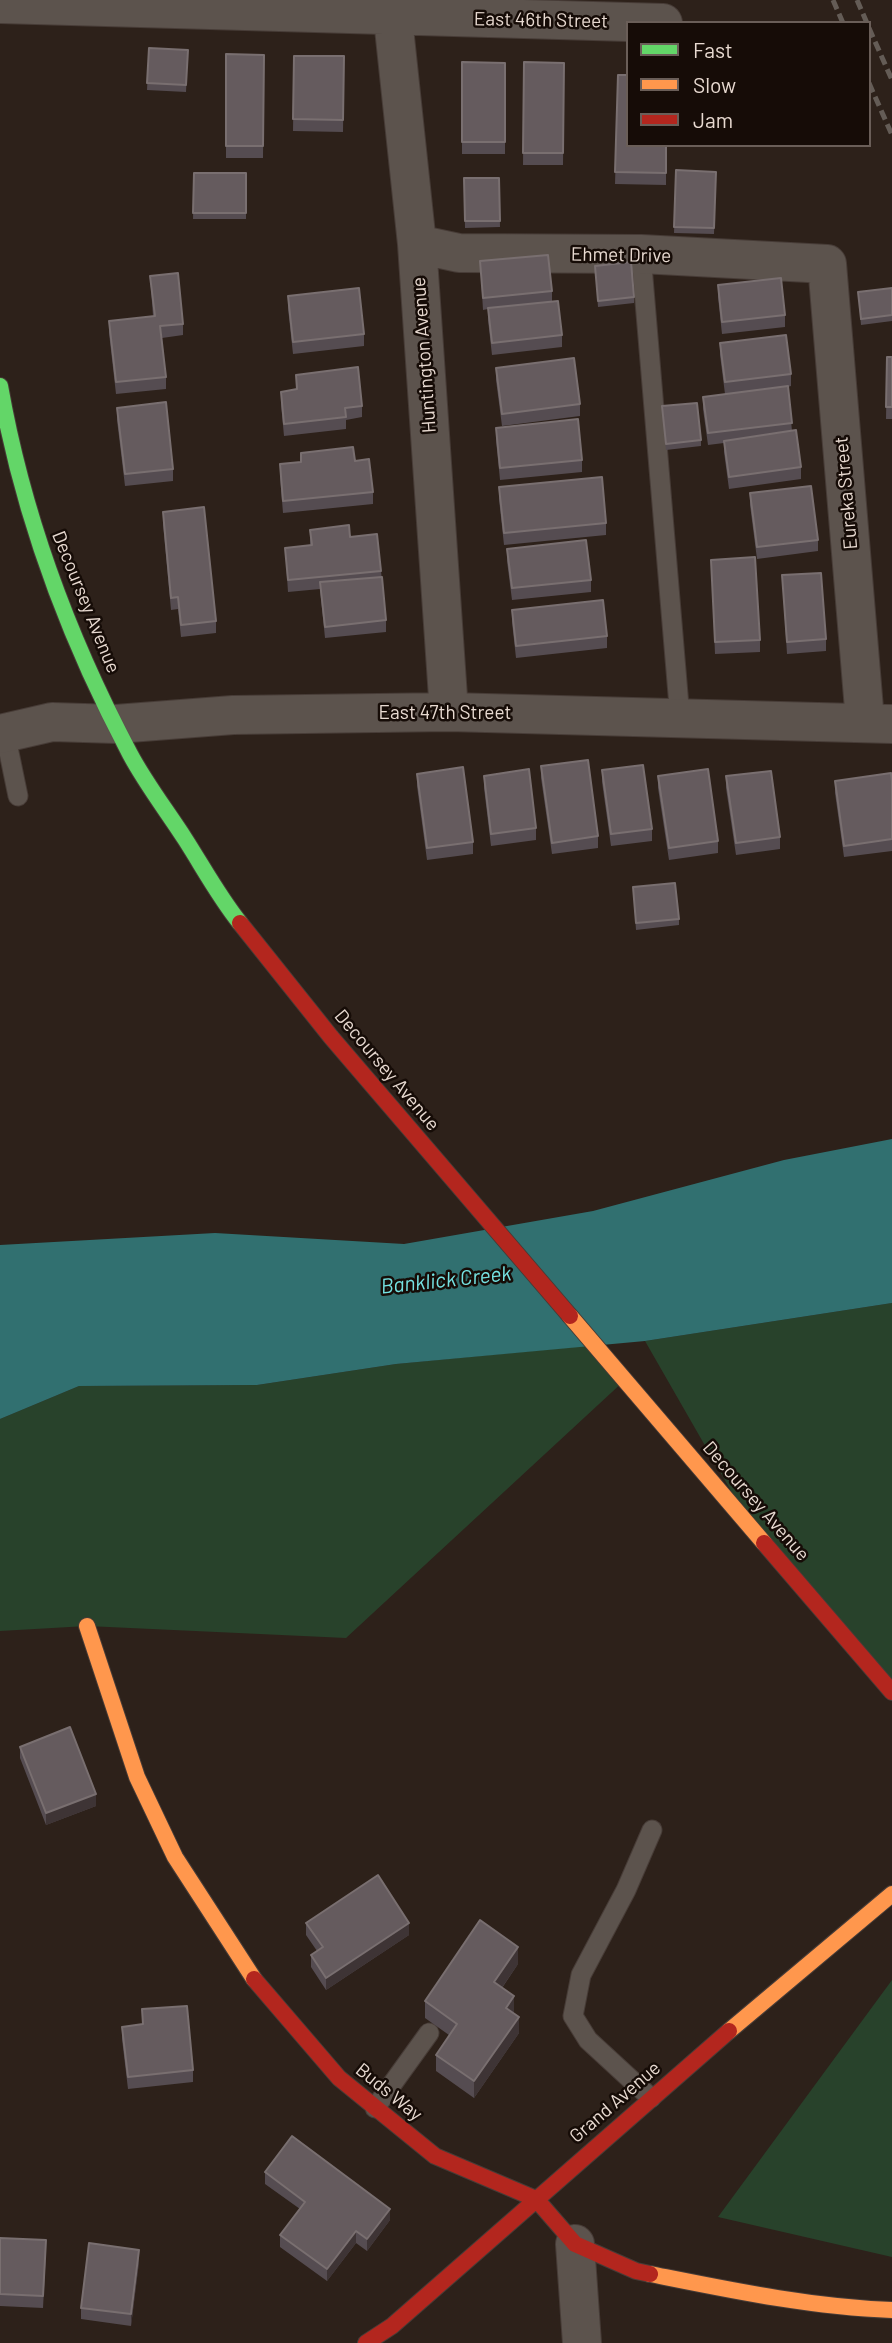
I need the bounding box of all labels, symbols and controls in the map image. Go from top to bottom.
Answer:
street label: East 46th Street [474,7,608,33]
legend [626,21,871,147]
text: Fast [693,37,733,62]
text: Slow [693,72,736,97]
text: Jam [693,107,733,132]
street label: Ehmet Drive [571,243,671,267]
street label: Huntington Avenue [407,276,441,434]
street label: Eureka Street [830,436,862,550]
street label: Decoursey Avenue [47,528,125,676]
street label: East 47th Street [379,702,511,724]
street label: Decoursey Avenue [330,1005,444,1135]
water label: Banklick Creek [380,1261,512,1299]
street label: Decoursey Avenue [698,1437,814,1565]
street label: Grand Avenue [565,2056,665,2148]
street label: Buds Way [351,2058,427,2126]

